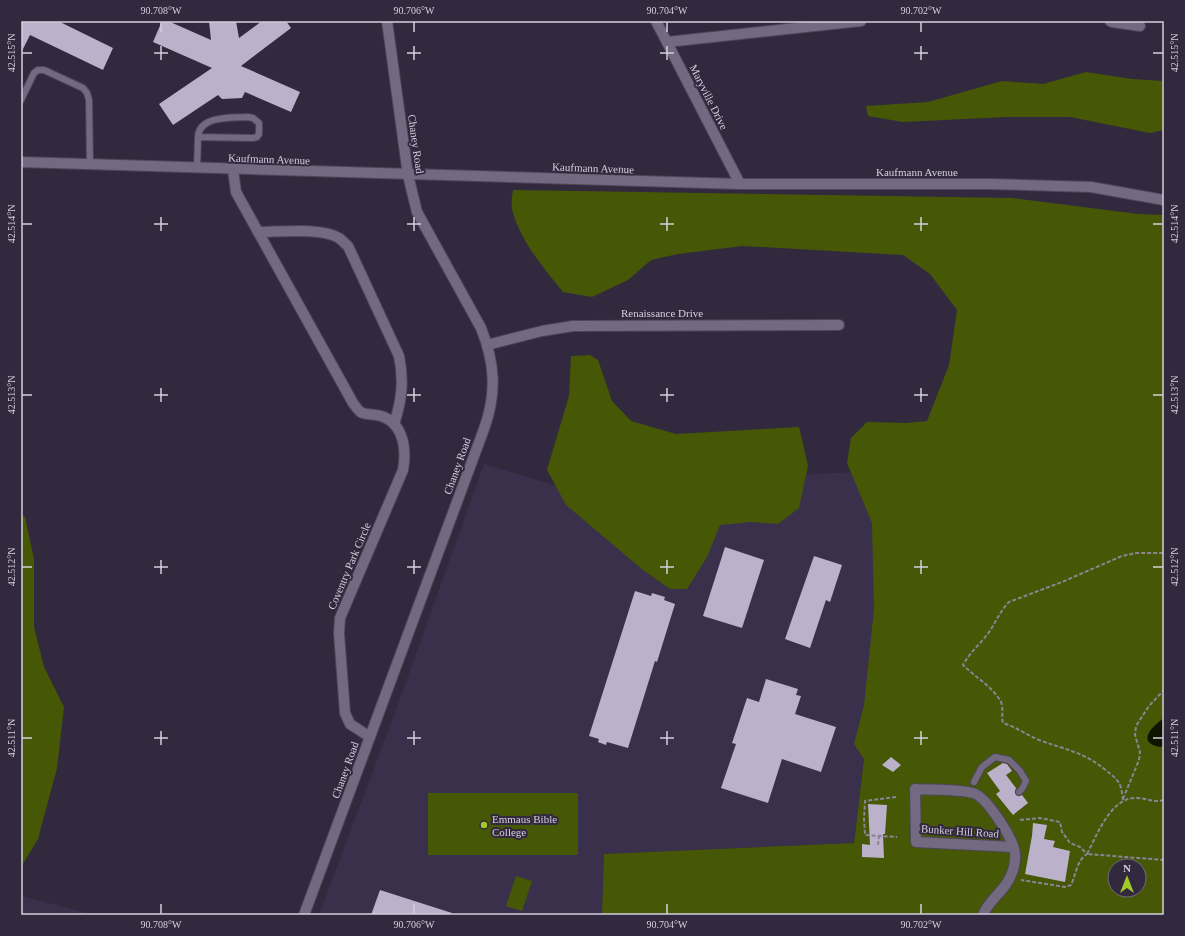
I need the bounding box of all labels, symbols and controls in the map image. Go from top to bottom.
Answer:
text: 90.708°W [141,5,182,16]
text: 90.706°W [394,5,435,16]
text: 90.704°W [647,5,688,16]
text: 90.702°W [901,5,942,16]
text: 42.515°N [6,34,17,72]
text: 42.515°N [1169,34,1180,72]
street label: Maryville Drive [687,63,731,132]
street label: Chaney Road [406,114,426,175]
street label: Kaufmann Avenue [228,152,310,166]
street label: Kaufmann Avenue [552,161,634,175]
street label: Kaufmann Avenue [876,166,958,178]
text: 42.514°N [6,205,17,243]
text: 42.514°N [1169,205,1180,243]
street label: Renaissance Drive [621,307,703,319]
text: 42.513°N [6,376,17,414]
text: 42.513°N [1169,376,1180,414]
street label: Chaney Road [441,435,473,496]
street label: Coventry Park Circle [325,521,373,611]
text: 42.512°N [6,548,17,586]
text: 42.512°N [1169,548,1180,586]
text: 42.511°N [6,719,17,757]
text: 42.511°N [1169,719,1180,757]
street label: Chaney Road [329,739,361,800]
place label: Emmaus Bible College [492,813,557,838]
marker: Emmaus Bible College [479,820,489,830]
street label: Bunker Hill Road [921,822,1000,840]
north arrow [1107,858,1147,898]
text: N [1123,862,1131,874]
text: 90.708°W [141,919,182,930]
text: 90.706°W [394,919,435,930]
text: 90.704°W [647,919,688,930]
text: 90.702°W [901,919,942,930]

